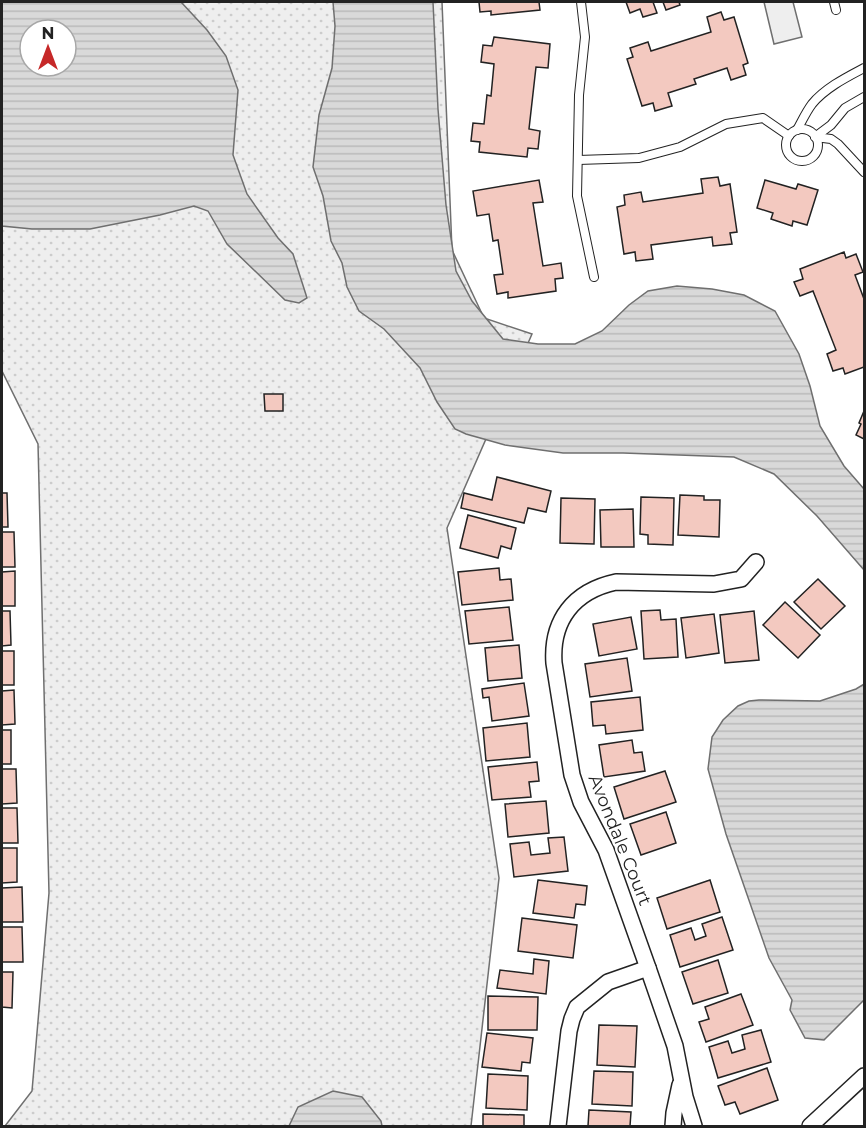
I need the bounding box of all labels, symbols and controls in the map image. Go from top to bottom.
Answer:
north arrow [18,18,78,78]
text: N [42,24,54,43]
street label: Avondale Court [584,771,656,909]

